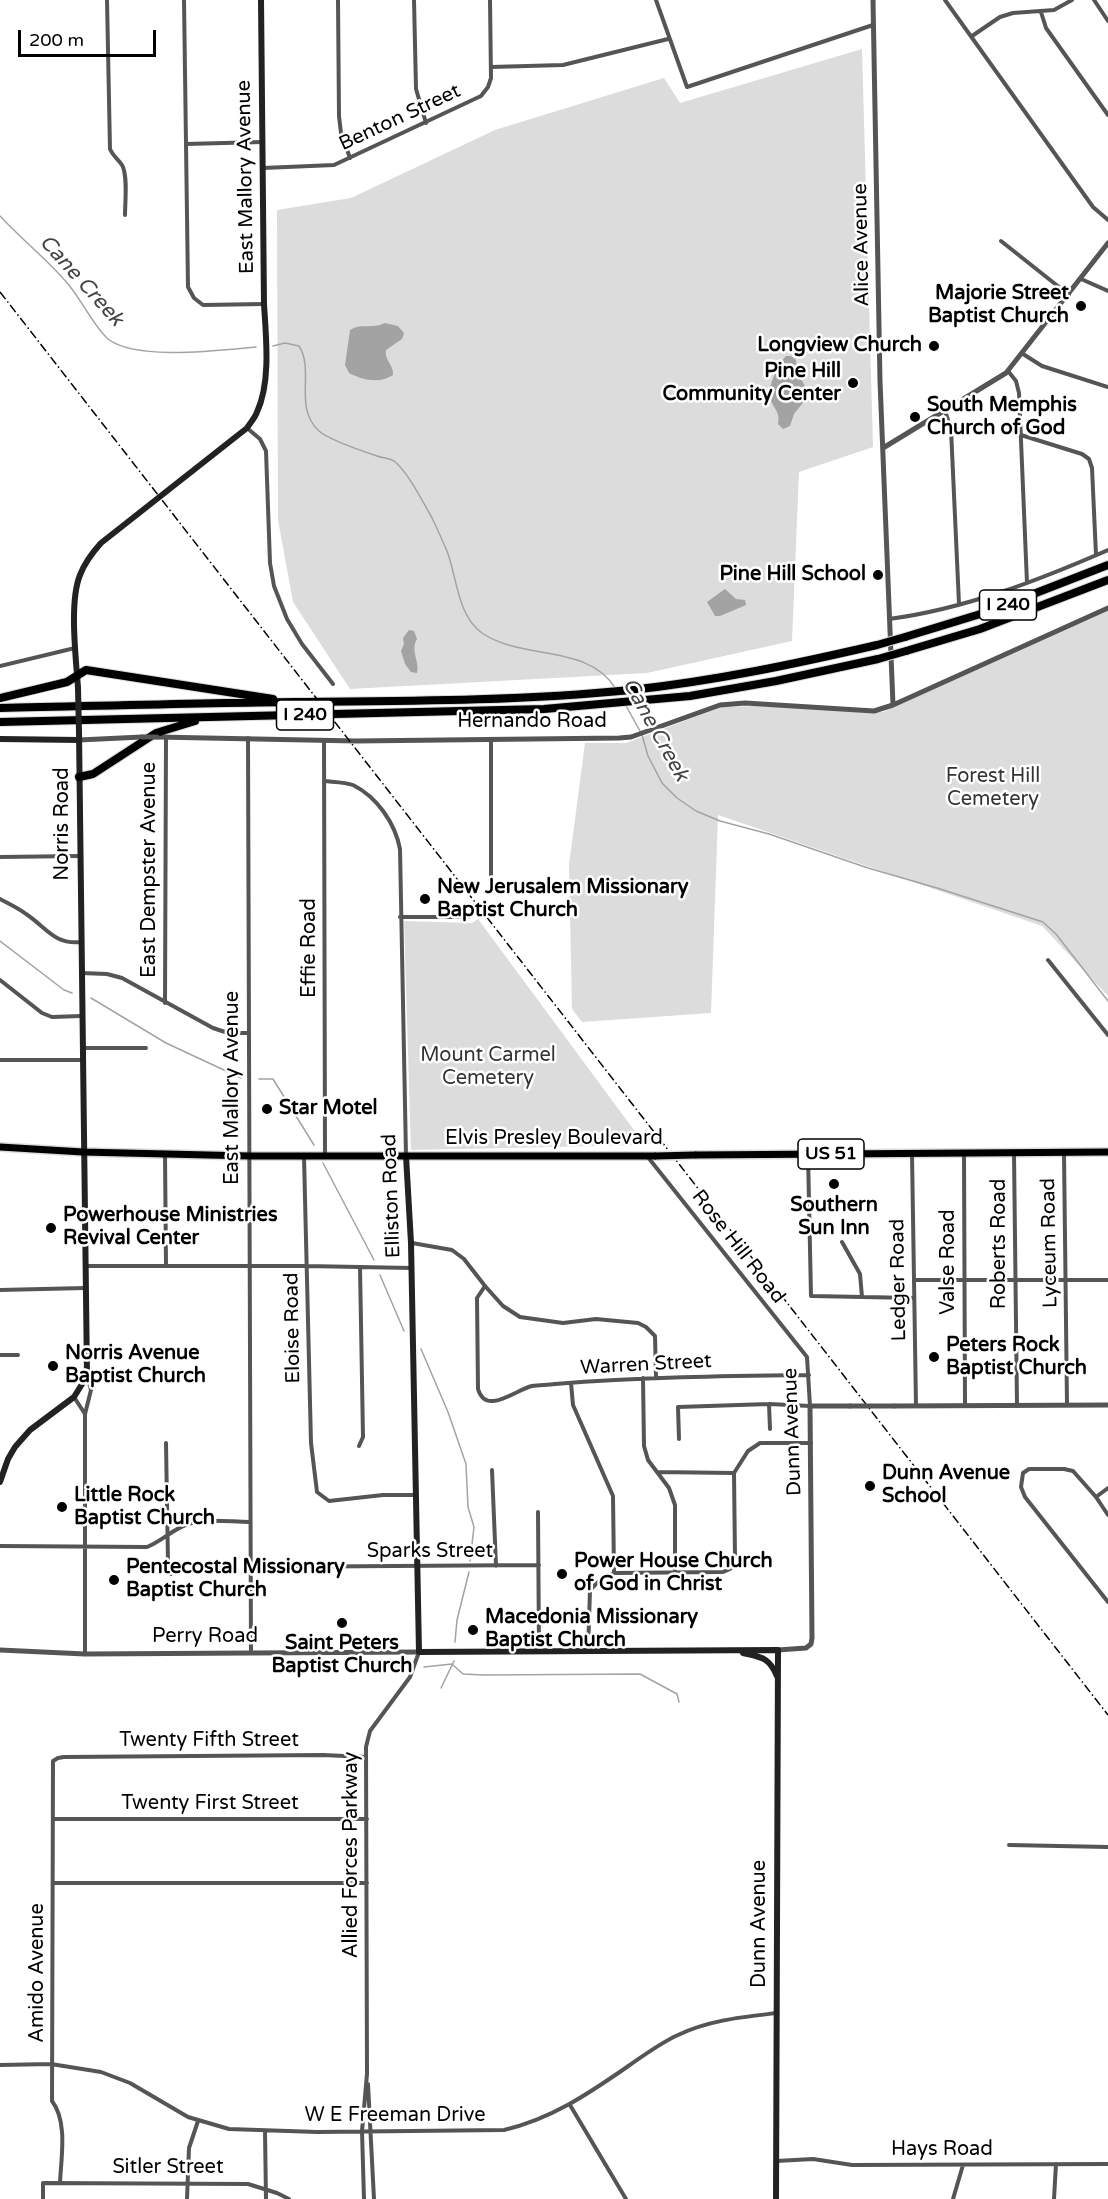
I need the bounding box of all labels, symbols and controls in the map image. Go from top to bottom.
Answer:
scale bar [21,18,159,56]
text: 200 m [29,29,84,51]
street label: Benton Street [335,79,465,157]
street label: East Mallory Avenue [232,80,260,274]
street label: Alice Avenue [849,183,875,307]
water label: Cane Creek [34,230,128,332]
place label: Majorie Street Baptist Church [928,282,1069,329]
marker: Majorie Street Baptist Church [1074,299,1088,313]
place label: Longview Church [757,334,922,358]
marker: Longview Church [927,339,941,353]
place label: Pine Hill Community Center [662,360,841,407]
marker: Pine Hill Community Center [846,376,860,390]
place label: South Memphis Church of God [927,394,1077,441]
marker: South Memphis Church of God [908,410,922,424]
place label: Pine Hill School [720,563,866,587]
marker: Pine Hill School [871,568,885,582]
road number: I 240 [980,590,1036,620]
water label: Cane Creek [616,674,694,786]
road number: I 240 [276,700,334,730]
street label: Hernando Road [457,710,607,734]
street label: East Dempster Avenue [138,762,162,978]
park label: Forest Hill Cemetery [946,765,1040,812]
street label: Norris Road [51,767,75,881]
place label: New Jerusalem Missionary Baptist Church [437,876,688,923]
marker: New Jerusalem Missionary Baptist Church [418,892,432,906]
street label: Effie Road [298,898,322,998]
street label: East Mallory Avenue [221,991,245,1185]
park label: Mount Carmel Cemetery [420,1044,556,1091]
place label: Star Motel [279,1097,378,1121]
marker: Star Motel [260,1102,274,1116]
street label: Elvis Presley Boulevard [445,1127,663,1151]
street label: Elliston Road [378,1133,406,1259]
road number: US 51 [798,1139,864,1169]
marker: Southern Sun Inn [827,1177,841,1191]
street label: Lyceum Road [1037,1178,1063,1308]
street label: Roberts Road [988,1179,1012,1309]
street label: Rose Hill Road [686,1185,790,1309]
place label: Southern Sun Inn [790,1194,878,1241]
place label: Powerhouse Ministries Revival Center [63,1204,277,1251]
street label: Valse Road [937,1209,961,1315]
street label: Ledger Road [886,1219,912,1341]
marker: Powerhouse Ministries Revival Center [44,1221,58,1235]
street label: Eloise Road [280,1272,306,1384]
place label: Peters Rock Baptist Church [946,1334,1087,1381]
place label: Norris Avenue Baptist Church [65,1342,206,1389]
street label: Warren Street [580,1350,712,1380]
marker: Peters Rock Baptist Church [927,1350,941,1364]
marker: Norris Avenue Baptist Church [46,1359,60,1373]
street label: Dunn Avenue [779,1368,807,1496]
place label: Dunn Avenue School [882,1462,1010,1509]
marker: Dunn Avenue School [863,1479,877,1493]
place label: Little Rock Baptist Church [74,1484,215,1531]
marker: Little Rock Baptist Church [55,1500,69,1514]
street label: Sparks Street [367,1540,493,1564]
place label: Power House Church of God in Christ [574,1550,773,1597]
place label: Pentecostal Missionary Baptist Church [126,1556,345,1603]
marker: Power House Church of God in Christ [555,1567,569,1581]
marker: Pentecostal Missionary Baptist Church [107,1573,121,1587]
place label: Macedonia Missionary Baptist Church [485,1606,698,1653]
marker: Saint Peters Baptist Church [335,1616,349,1630]
marker: Macedonia Missionary Baptist Church [466,1623,480,1637]
street label: Perry Road [152,1625,258,1649]
place label: Saint Peters Baptist Church [272,1632,412,1679]
street label: Twenty Fifth Street [119,1729,299,1753]
street label: Allied Forces Parkway [340,1752,364,1958]
street label: Twenty First Street [121,1792,299,1816]
street label: Dunn Avenue [748,1860,772,1988]
street label: Amido Avenue [26,1903,50,2043]
street label: W E Freeman Drive [304,2104,486,2128]
street label: Hays Road [891,2138,993,2162]
street label: Sitler Street [112,2156,224,2180]

